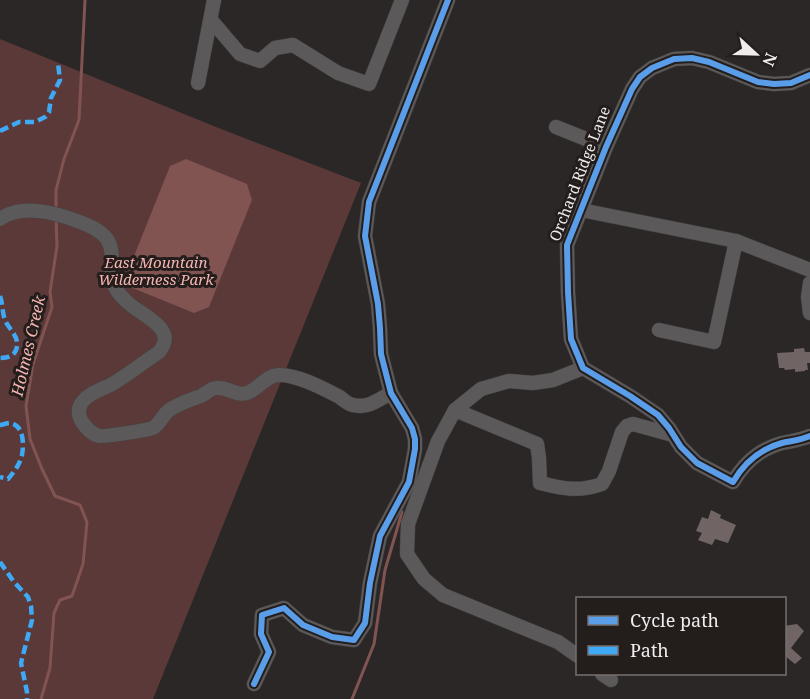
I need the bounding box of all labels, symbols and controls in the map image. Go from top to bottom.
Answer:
north arrow [726,24,786,84]
text: N [757,50,782,70]
street label: Orchard Ridge Lane [544,103,614,244]
park label: East Mountain Wilderness Park [98,252,214,289]
water label: Holmes Creek [6,293,50,399]
legend [576,597,786,675]
text: Cycle path [630,608,719,632]
text: Path [630,638,669,662]

